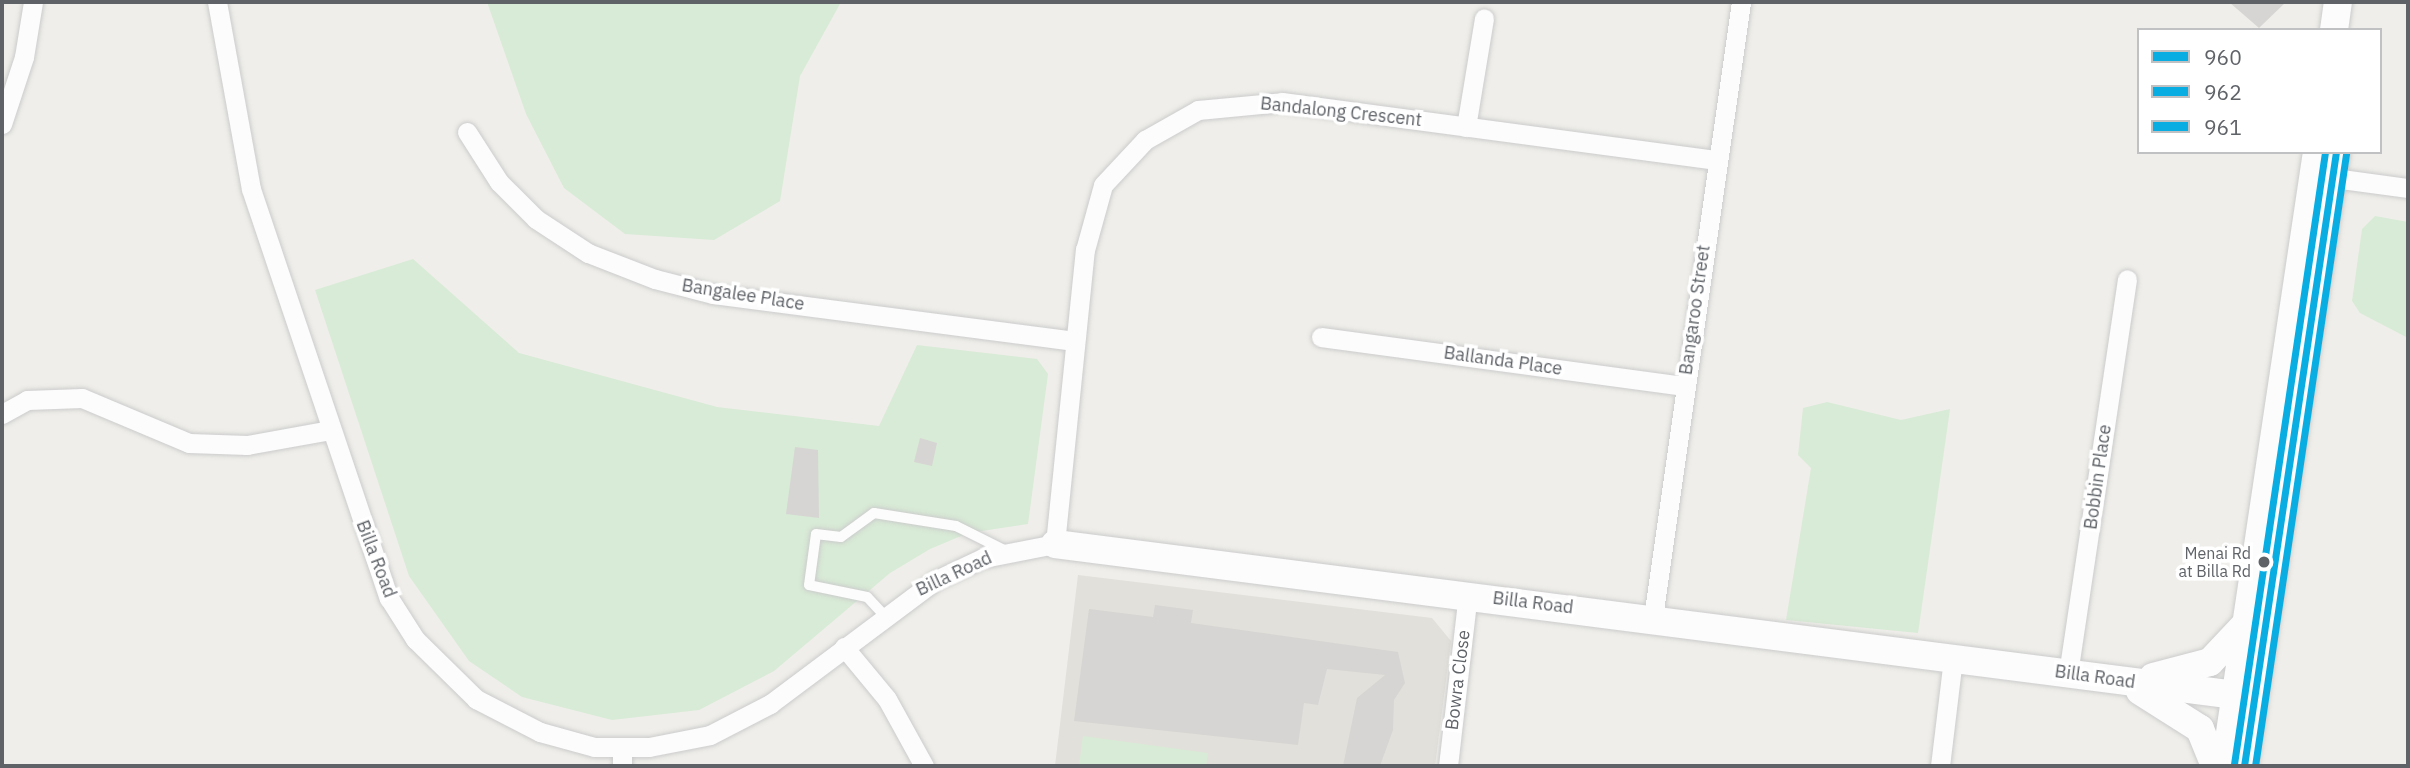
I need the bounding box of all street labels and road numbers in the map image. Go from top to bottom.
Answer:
street label: Bandalong Crescent [1259,93,1423,131]
street label: Bangaroo Street [1675,244,1715,376]
street label: Bangalee Place [680,275,806,315]
street label: Ballanda Place [1442,342,1564,380]
street label: Bobbin Place [2080,423,2116,531]
street label: Billa Road [351,517,401,601]
street label: Billa Road [913,547,995,601]
street label: Billa Road [1491,587,1575,619]
street label: Bowra Close [1441,629,1475,731]
street label: Billa Road [2053,661,2137,693]

